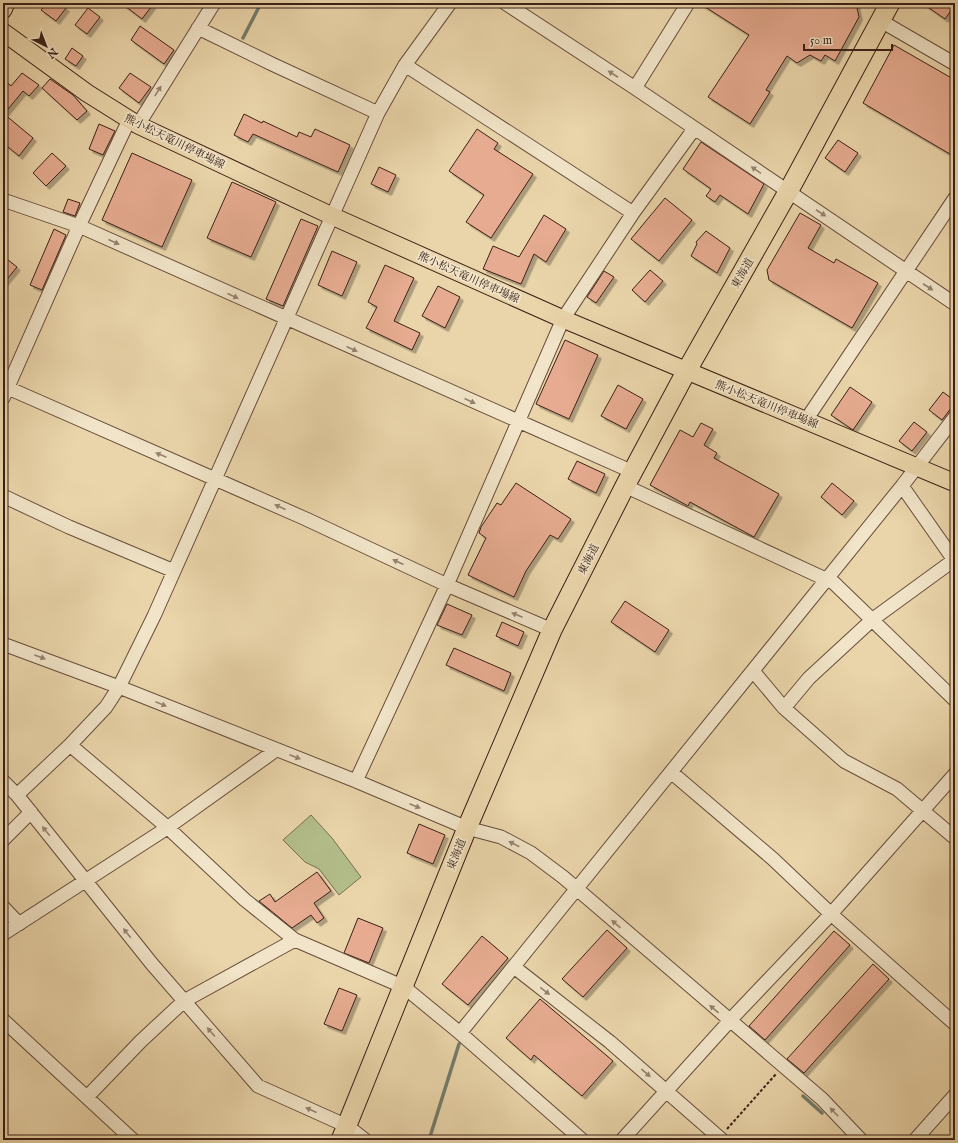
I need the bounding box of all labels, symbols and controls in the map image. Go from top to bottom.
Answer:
north arrow [26,26,66,66]
scale bar [804,26,892,52]
text: 50 m [810,33,832,48]
text: N [43,44,61,61]
one-way arrow [608,70,619,78]
one-way arrow [154,86,162,97]
street label: 熊小松天竜川停車場線 [122,111,227,172]
one-way arrow [751,166,761,174]
one-way arrow [816,209,826,217]
one-way arrow [109,239,120,245]
street label: 熊小松天竜川停車場線 [416,249,522,307]
street label: 東海道 [729,256,757,291]
one-way arrow [923,283,933,291]
one-way arrow [227,293,239,299]
one-way arrow [346,346,358,352]
street label: 熊小松天竜川停車場線 [713,378,820,432]
one-way arrow [465,398,476,404]
one-way arrow [154,452,166,458]
one-way arrow [274,504,286,510]
street label: 東海道 [575,542,603,577]
one-way arrow [392,559,404,565]
one-way arrow [511,612,522,618]
one-way arrow [34,655,46,661]
one-way arrow [155,700,167,707]
one-way arrow [289,755,301,761]
one-way arrow [410,803,421,809]
one-way arrow [42,825,51,836]
street label: 東海道 [444,836,470,872]
one-way arrow [508,841,520,847]
one-way arrow [611,919,621,928]
one-way arrow [123,927,131,938]
one-way arrow [540,986,551,995]
one-way arrow [709,1004,720,1013]
one-way arrow [206,1027,215,1037]
one-way arrow [641,1068,651,1077]
one-way arrow [306,1107,317,1113]
one-way arrow [829,1107,839,1117]

